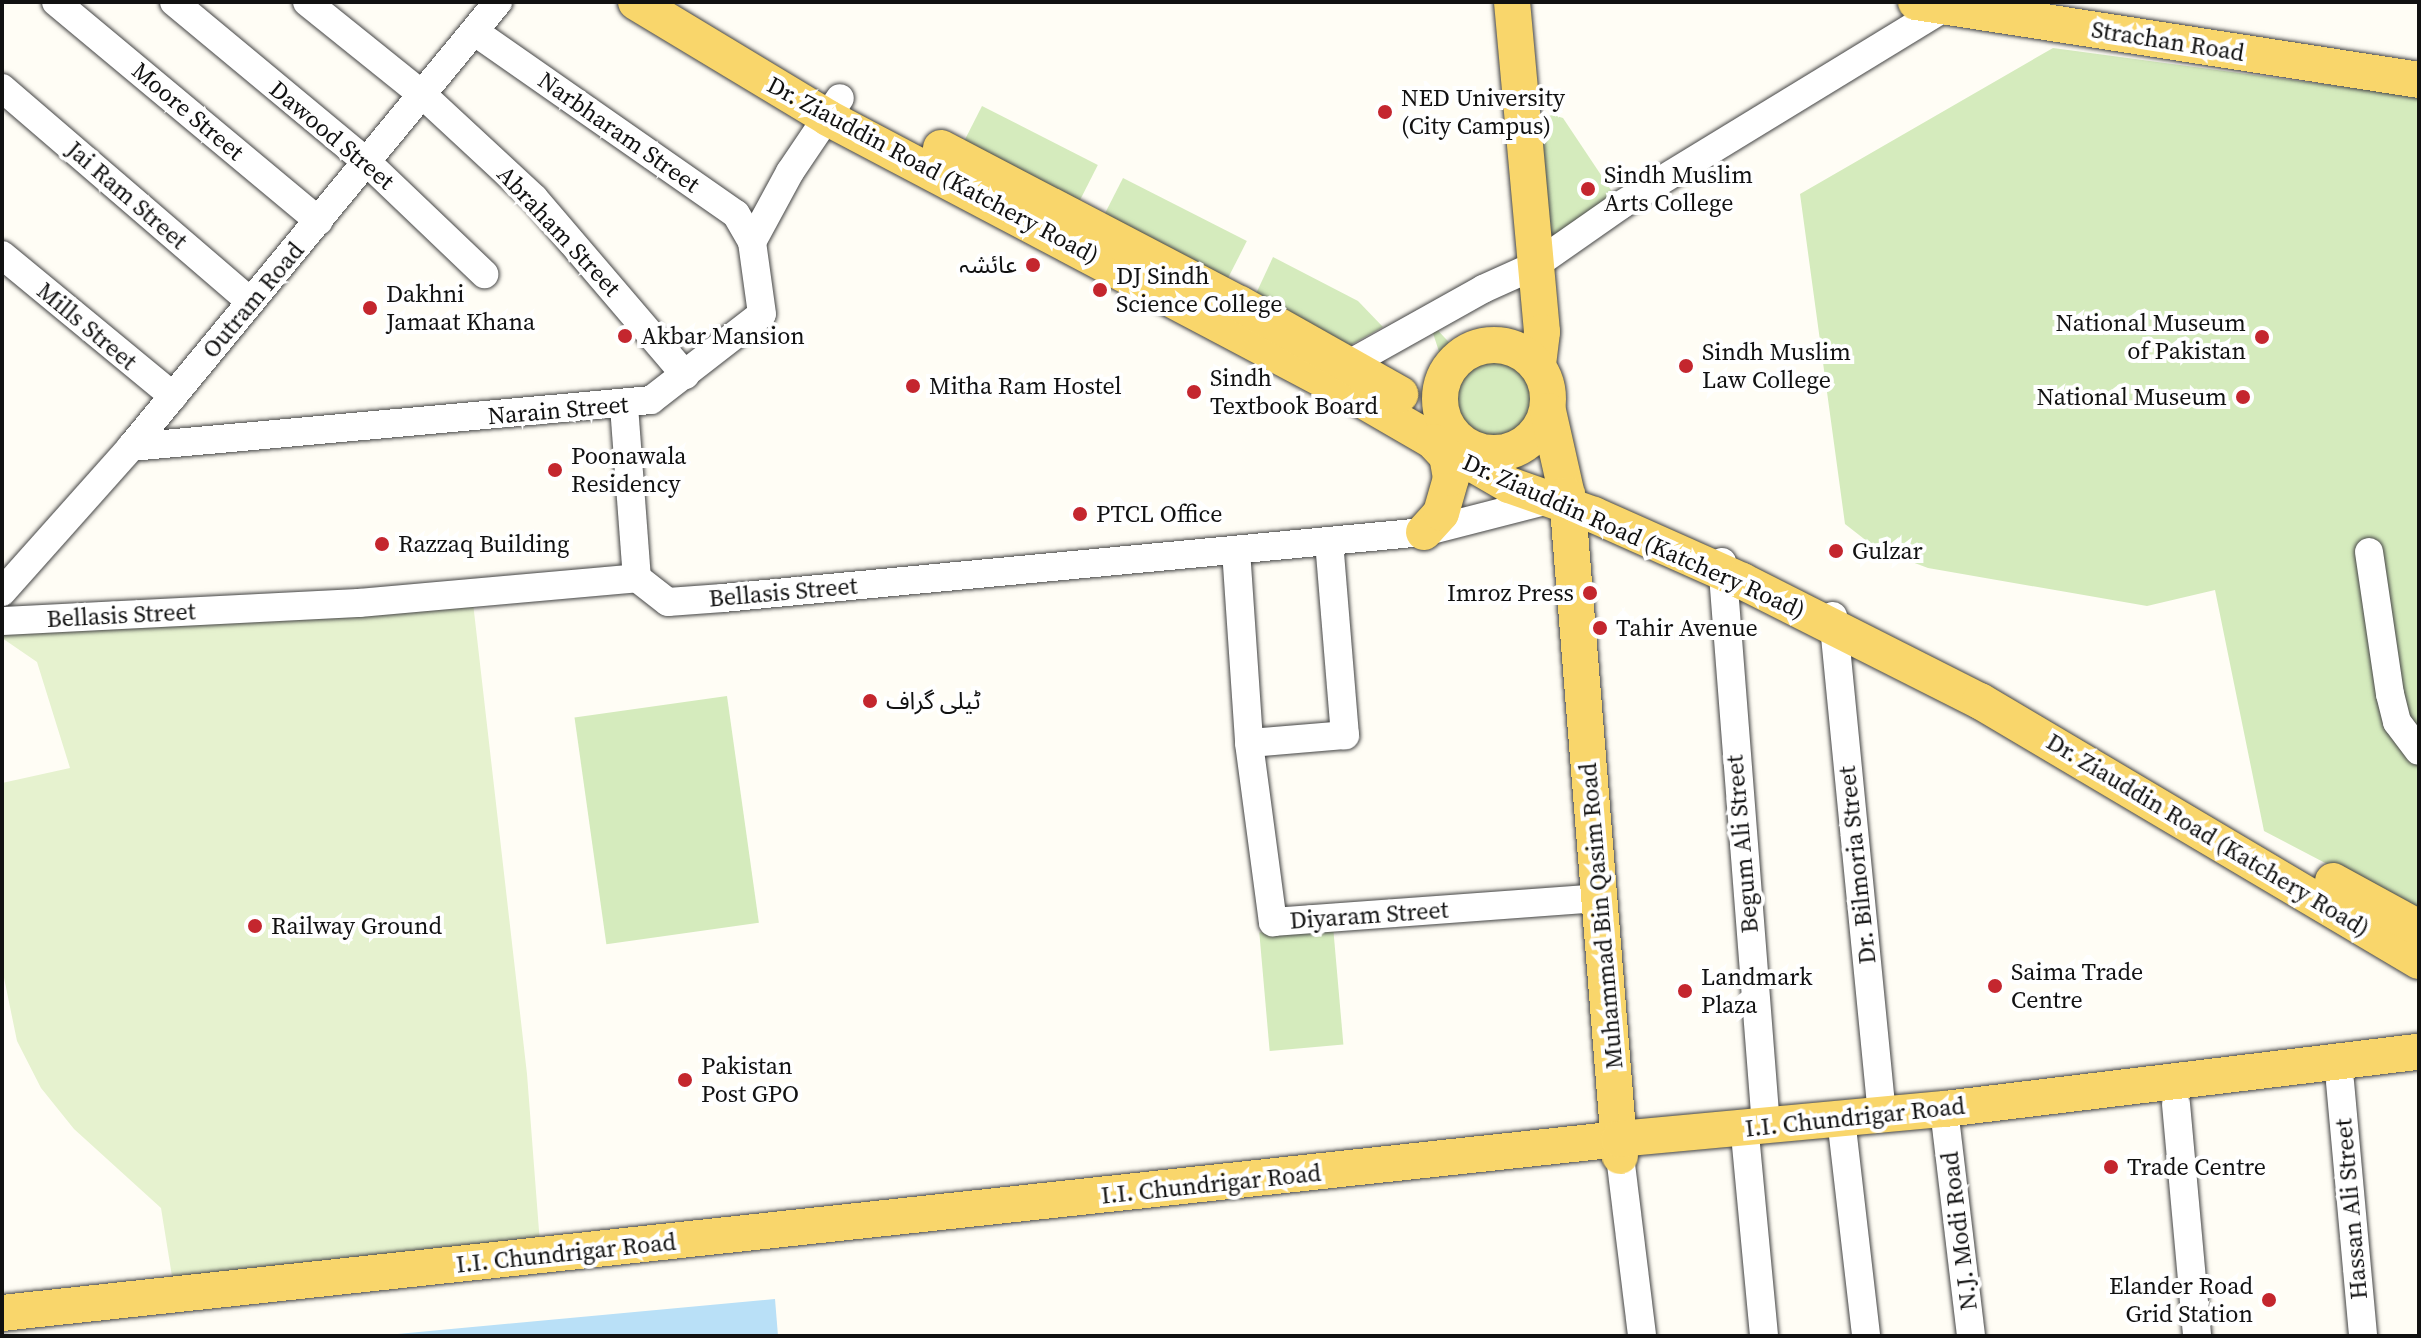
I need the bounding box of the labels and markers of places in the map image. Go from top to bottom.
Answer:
place label: NED University (City Campus) [1401,84,1565,140]
marker: NED University (City Campus) [1376,103,1394,121]
place label: Sindh Muslim Arts College [1604,161,1753,217]
marker: Sindh Muslim Arts College [1579,180,1597,198]
place label: عائشہ [960,251,1017,279]
marker: عائشہ [1024,256,1042,274]
place label: DJ Sindh Science College [1116,262,1283,318]
place label: Dakhni Jamaat Khana [386,280,535,336]
marker: DJ Sindh Science College [1091,281,1109,299]
marker: Dakhni Jamaat Khana [361,299,379,317]
place label: National Museum of Pakistan [2055,309,2246,365]
place label: Akbar Mansion [641,322,805,350]
marker: Akbar Mansion [616,327,634,345]
marker: National Museum of Pakistan [2253,328,2271,346]
place label: Sindh Muslim Law College [1702,338,1851,394]
marker: Sindh Muslim Law College [1677,357,1695,375]
place label: Sindh Textbook Board [1210,364,1378,420]
place label: Mitha Ram Hostel [929,372,1122,400]
marker: Mitha Ram Hostel [904,377,922,395]
marker: Sindh Textbook Board [1185,383,1203,401]
place label: National Museum [2036,383,2227,411]
marker: National Museum [2234,388,2252,406]
place label: Poonawala Residency [571,442,687,498]
marker: Poonawala Residency [546,461,564,479]
place label: PTCL Office [1096,500,1222,528]
marker: PTCL Office [1071,505,1089,523]
place label: Razzaq Building [398,530,570,558]
marker: Razzaq Building [373,535,391,553]
place label: Gulzar [1852,537,1923,565]
marker: Gulzar [1827,542,1845,560]
place label: Imroz Press [1447,579,1574,607]
marker: Imroz Press [1581,584,1599,602]
place label: Tahir Avenue [1616,614,1758,642]
marker: Tahir Avenue [1591,619,1609,637]
place label: ٹیلی گراف [886,687,981,715]
marker: ٹیلی گراف [861,692,879,710]
place label: Railway Ground [271,912,442,940]
marker: Railway Ground [246,917,264,935]
place label: Saima Trade Centre [2011,958,2144,1014]
place label: Landmark Plaza [1701,963,1812,1019]
marker: Saima Trade Centre [1986,977,2004,995]
marker: Landmark Plaza [1676,982,1694,1000]
place label: Pakistan Post GPO [701,1052,799,1108]
marker: Pakistan Post GPO [676,1071,694,1089]
place label: Trade Centre [2127,1153,2266,1181]
marker: Trade Centre [2102,1158,2120,1176]
place label: Elander Road Grid Station [2109,1272,2253,1328]
marker: Elander Road Grid Station [2260,1291,2278,1309]

